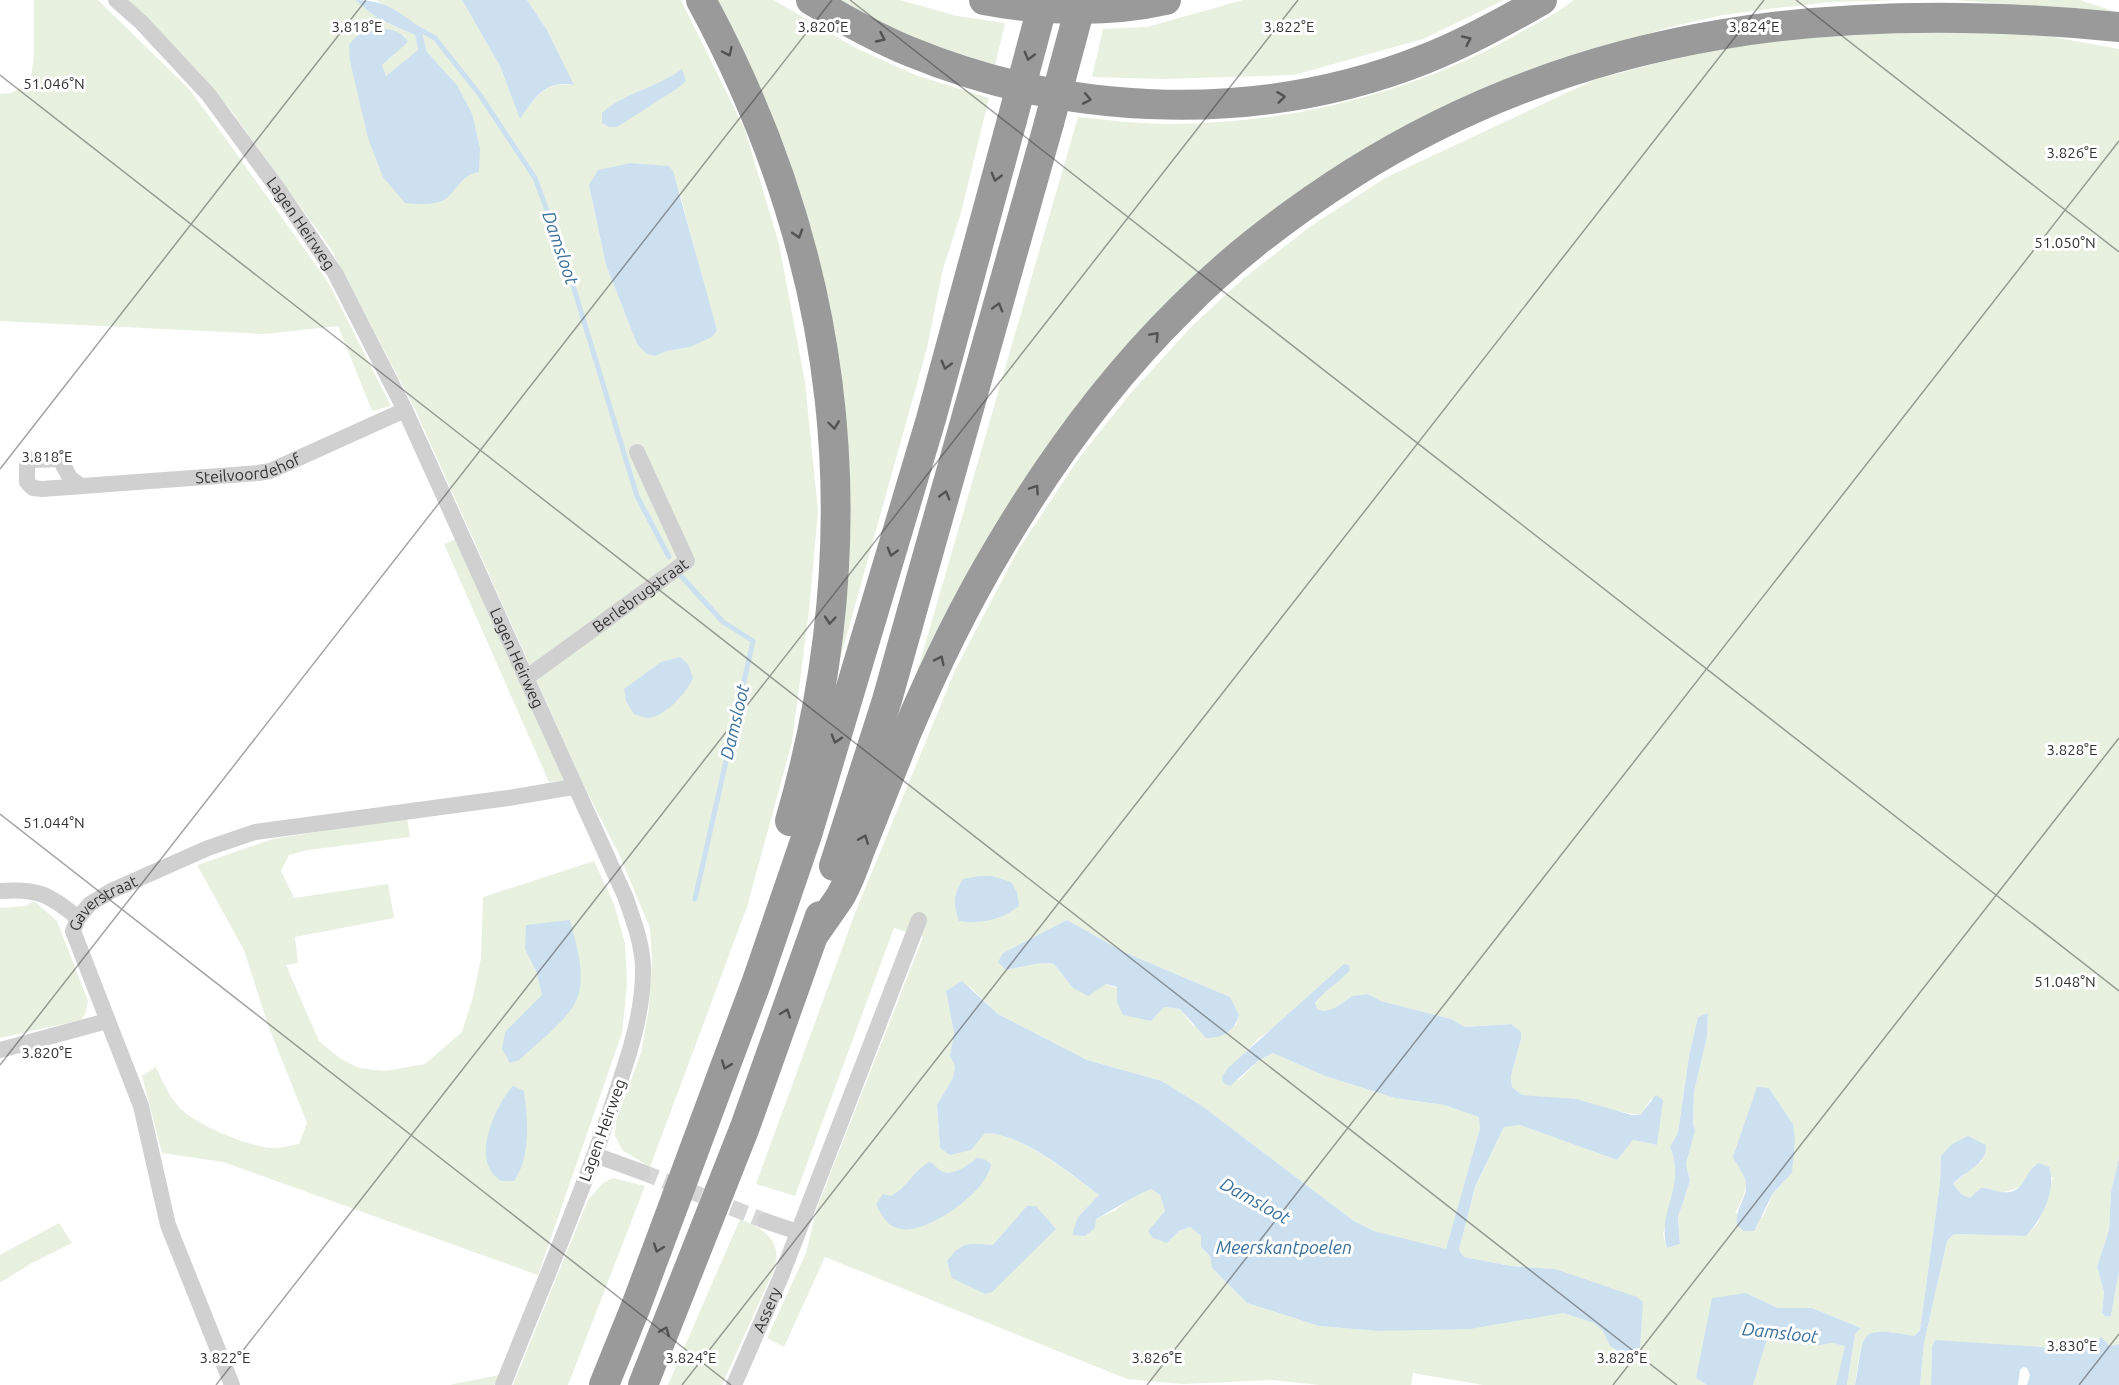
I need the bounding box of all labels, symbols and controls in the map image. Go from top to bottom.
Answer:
text: 3.818°E [332,18,382,35]
text: 3.820°E [798,18,848,35]
text: 3.822°E [1264,18,1314,35]
text: 3.824°E [1729,18,1779,35]
one-way arrow [874,30,885,42]
one-way arrow [1461,35,1472,47]
one-way arrow [720,46,732,57]
one-way arrow [1024,51,1036,61]
text: 51.046°N [23,75,85,92]
one-way arrow [1277,91,1286,104]
one-way arrow [1082,92,1092,105]
text: 3.826°E [2047,144,2097,161]
one-way arrow [991,171,1004,181]
street label: Lagen Heirweg [263,173,339,273]
water label: Damsloot [539,208,583,288]
one-way arrow [791,228,804,239]
text: 51.050°N [2034,234,2096,251]
one-way arrow [990,302,1003,312]
one-way arrow [1148,333,1159,343]
one-way arrow [940,360,953,370]
one-way arrow [827,421,839,430]
text: 3.818°E [22,448,72,465]
street label: Steilvoordehof [195,449,304,487]
one-way arrow [1028,485,1039,496]
one-way arrow [938,490,950,500]
one-way arrow [887,546,899,557]
street label: Berlebrugstraat [589,554,692,636]
street label: Lagen Heirweg [487,605,548,711]
one-way arrow [824,615,837,624]
one-way arrow [933,655,944,666]
water label: Damsloot [716,681,753,761]
one-way arrow [831,733,844,744]
text: 3.828°E [2047,741,2097,758]
text: 51.044°N [23,814,85,831]
one-way arrow [857,834,869,845]
street label: Gaverstraat [65,871,141,933]
text: 51.048°N [2034,973,2096,990]
one-way arrow [779,1008,792,1019]
text: 3.820°E [22,1044,72,1061]
one-way arrow [720,1059,733,1070]
street label: Lagen Heirweg [575,1076,629,1184]
water label: Damsloot [1217,1173,1295,1228]
water label: Meerskantpoelen [1216,1237,1352,1257]
one-way arrow [652,1242,665,1253]
street label: Assery [749,1284,784,1335]
water label: Damsloot [1741,1318,1820,1346]
one-way arrow [658,1326,670,1337]
text: 3.830°E [2047,1337,2097,1354]
text: 3.822°E [200,1349,250,1366]
text: 3.824°E [666,1349,716,1366]
text: 3.826°E [1132,1349,1182,1366]
text: 3.828°E [1597,1349,1647,1366]

